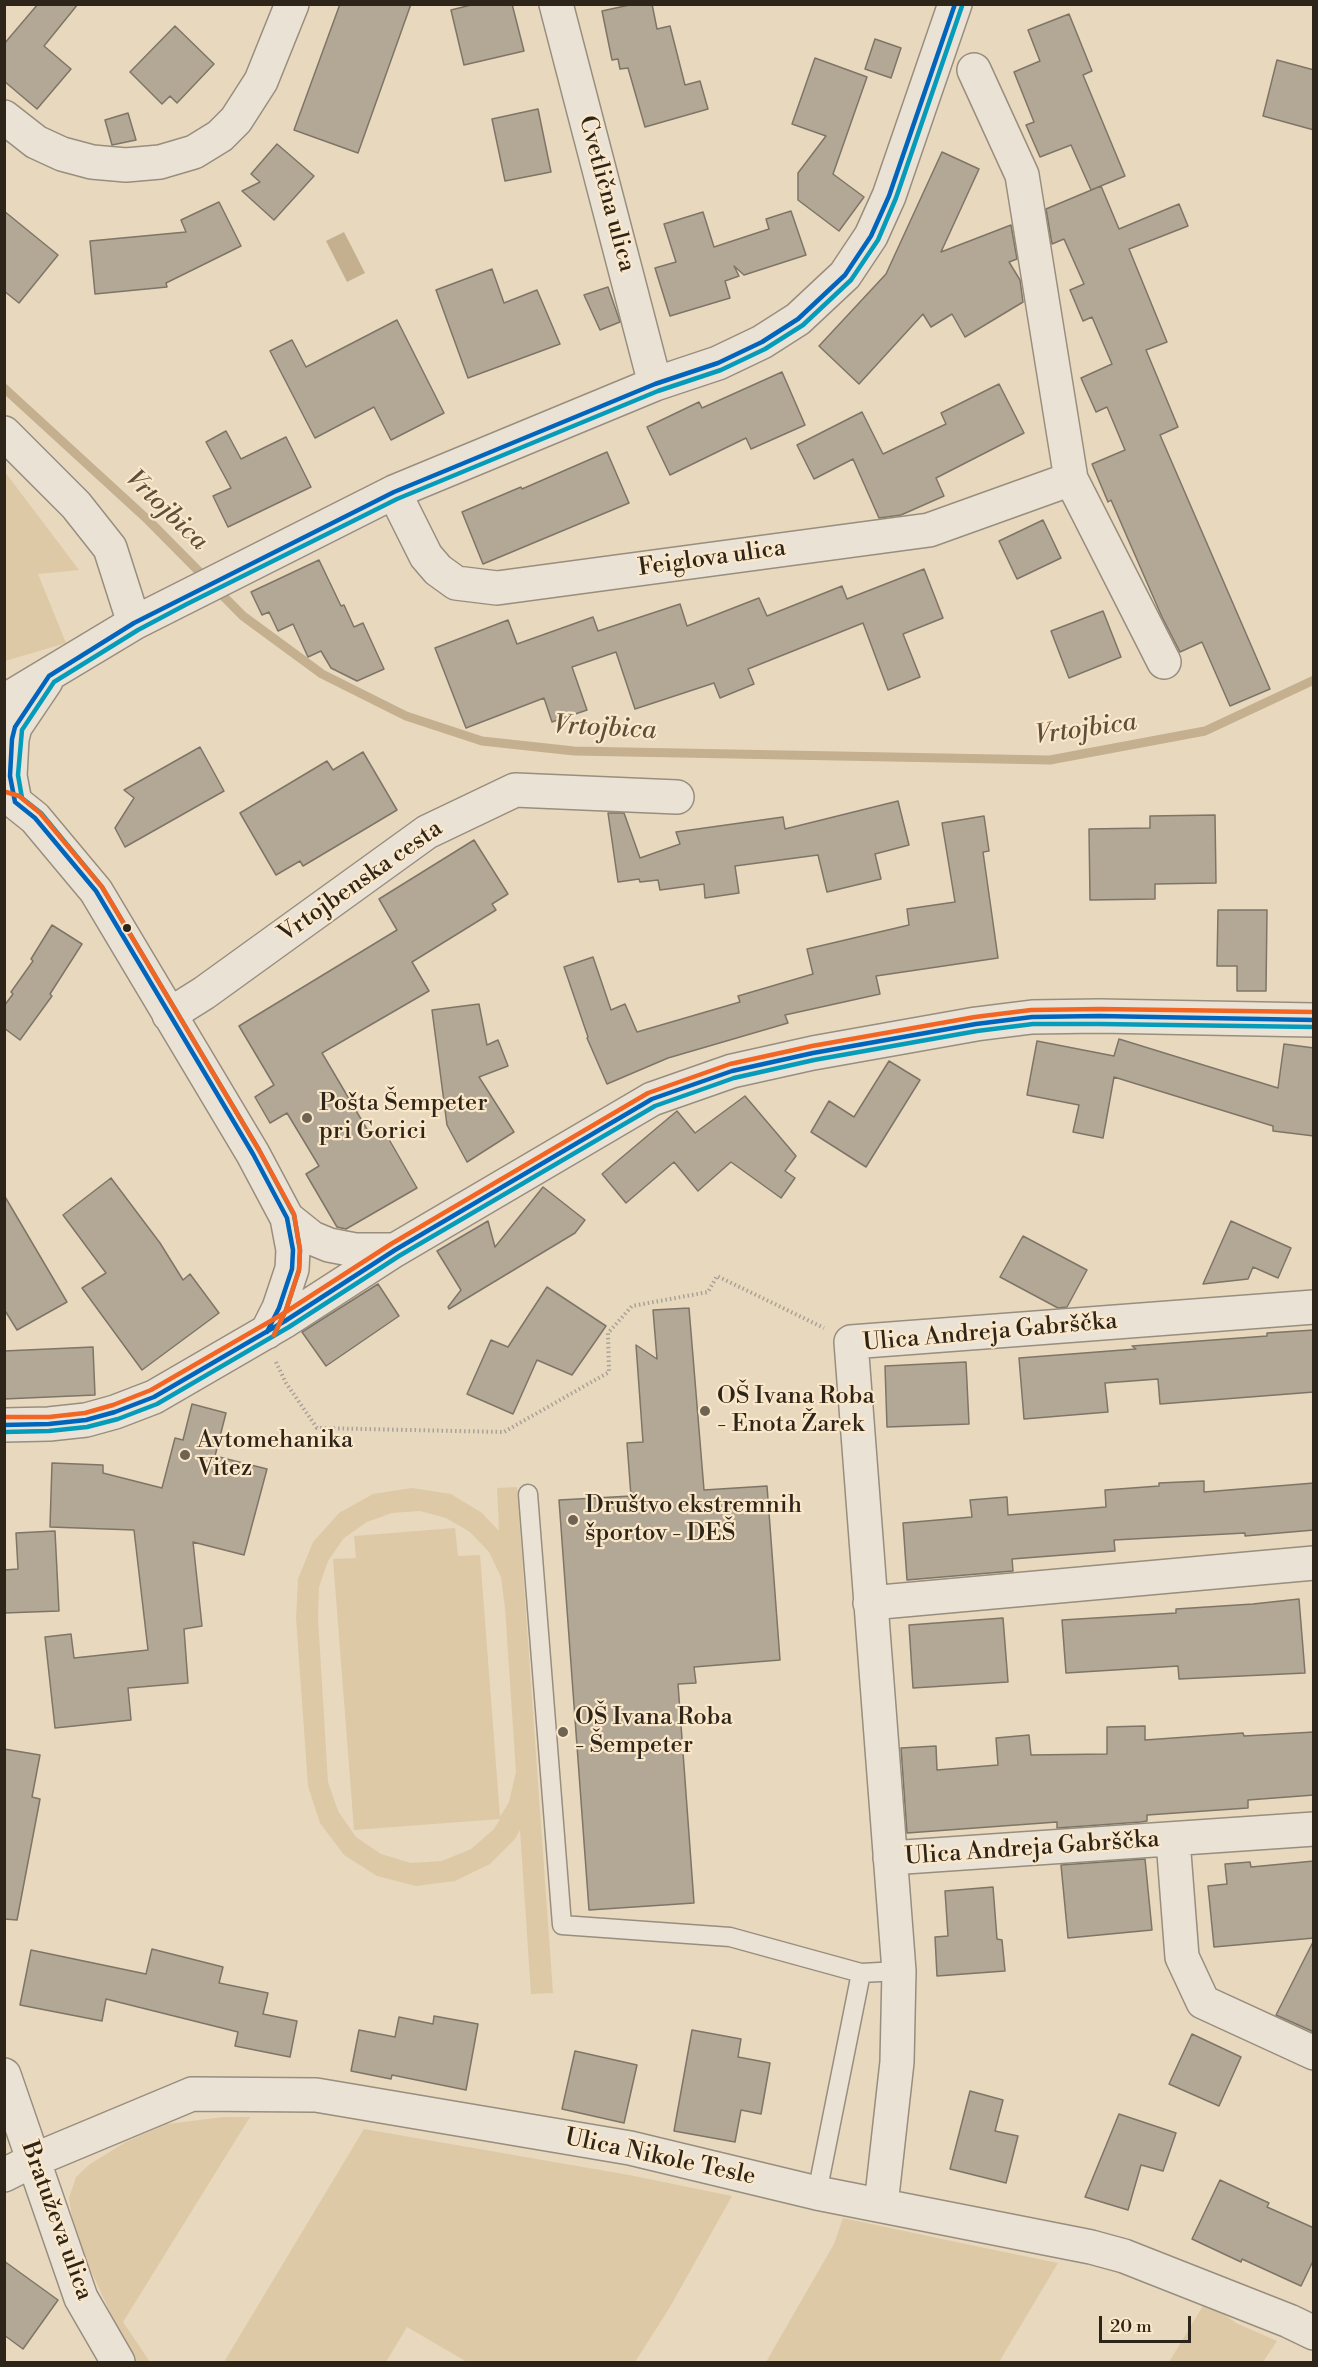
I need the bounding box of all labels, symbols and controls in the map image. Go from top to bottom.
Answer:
street label: Cvetlična ulica [571,113,641,275]
water label: Vrtojbica [118,464,214,558]
street label: Feiglova ulica [636,534,788,584]
water label: Vrtojbica [1033,707,1139,753]
water label: Vrtojbica [553,711,657,747]
street label: Vrtojbenska cesta [274,815,448,949]
unlabelled marker [121,922,133,934]
place label: Pošta Šempeter pri Gorici [319,1090,488,1146]
marker: Pošta Šempeter pri Gorici [300,1111,314,1125]
street label: Ulica Andreja Gabrščka [861,1308,1119,1358]
place label: OŠ Ivana Roba - Enota Žarek [717,1383,875,1439]
marker: OŠ Ivana Roba - Enota Žarek [698,1404,712,1418]
place label: Avtomehanika Vitez [197,1427,353,1483]
marker: Avtomehanika Vitez [178,1448,192,1462]
place label: Društvo ekstremnih športov - DEŠ [585,1492,802,1548]
marker: Društvo ekstremnih športov - DEŠ [566,1513,580,1527]
place label: OŠ Ivana Roba - Šempeter [575,1704,733,1760]
marker: OŠ Ivana Roba - Šempeter [556,1725,570,1739]
street label: Ulica Andreja Gabrščka [904,1826,1160,1872]
street label: Ulica Nikole Tesle [562,2124,758,2192]
street label: Bratuževa ulica [14,2138,98,2304]
scale bar [1102,2304,1194,2342]
text: 20 m [1110,2315,1152,2338]

